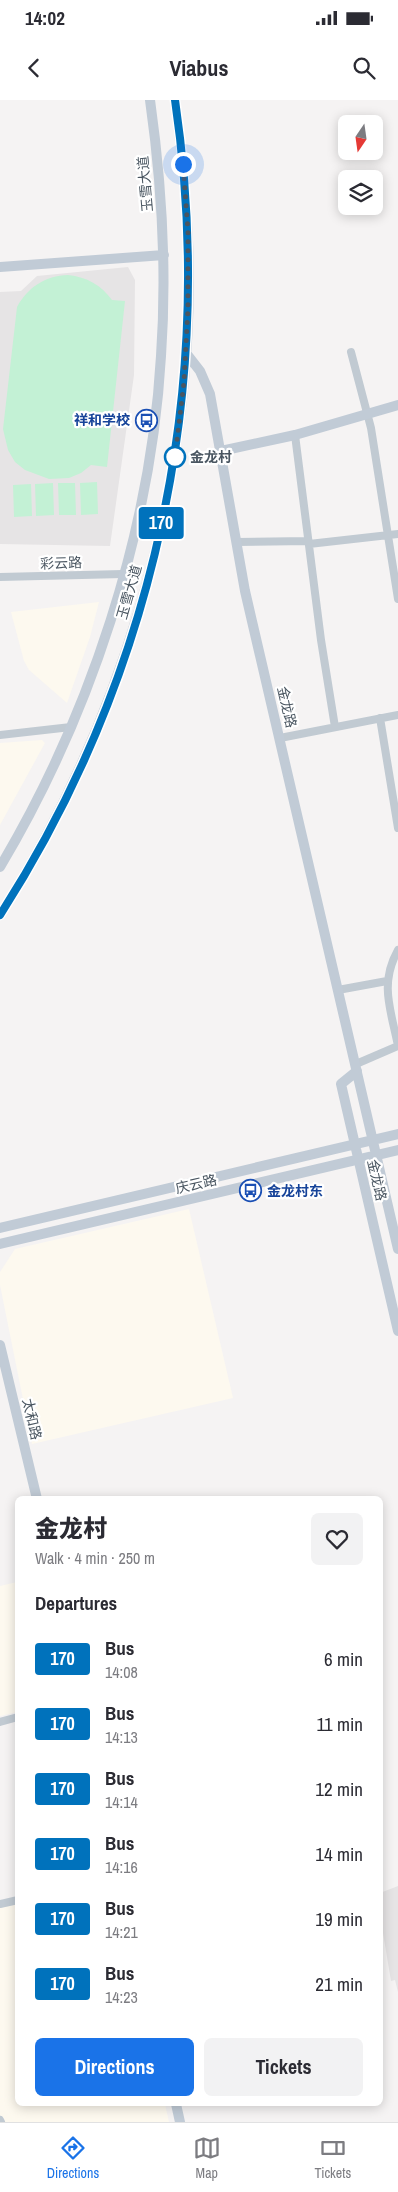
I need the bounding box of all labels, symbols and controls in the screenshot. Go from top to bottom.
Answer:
text: 14:02 [25,5,65,31]
text: Viabus [170,53,228,83]
icon: back [20,54,48,82]
icon: search [350,54,378,82]
north arrow [338,115,382,160]
map controls [338,115,383,215]
your location [171,152,196,177]
street label: 玉雪大道 [134,155,156,213]
button: layers [338,170,383,215]
bus stop icon: 祥和学校 [134,408,158,432]
place label: 祥和学校 [74,411,130,429]
marker: 金龙村 [164,446,186,468]
place label: 金龙村 [190,448,232,466]
line badge: 170 [132,507,190,539]
text: 170 [149,510,173,535]
street label: 彩云路 [40,553,82,573]
street label: 玉雪大道 [113,563,145,621]
street label: 金龙路 [274,685,300,729]
street label: 金龙路 [364,1158,390,1202]
street label: 庆云路 [174,1171,218,1197]
bus stop icon: 金龙村东 [239,1179,263,1203]
place label: 金龙村东 [267,1182,323,1200]
street label: 太和路 [19,1397,45,1441]
text: 金龙村 [35,1512,107,1544]
button: heart [311,1513,363,1565]
text: Walk · 4 min · 250 m [35,1547,155,1569]
text: Departures [35,1590,117,1616]
text: Bus [105,1635,134,1661]
text: 170 [50,1646,75,1671]
text: 6 min [324,1646,363,1672]
text: 14:08 [105,1661,138,1683]
text: Bus [105,1700,134,1726]
text: 170 [50,1711,75,1736]
text: 11 min [317,1711,363,1737]
text: 14:13 [105,1726,138,1748]
text: Bus [105,1765,134,1791]
text: 170 [50,1776,75,1801]
text: 12 min [315,1776,363,1802]
text: 14:14 [105,1791,138,1813]
text: Bus [105,1830,134,1856]
text: 170 [50,1841,75,1866]
text: 14 min [315,1841,363,1867]
text: 14:16 [105,1856,138,1878]
text: Bus [105,1895,134,1921]
text: 170 [50,1906,75,1931]
text: 19 min [315,1906,363,1932]
text: 14:21 [105,1921,138,1943]
text: Bus [105,1960,134,1986]
text: 170 [50,1971,75,1996]
text: 21 min [315,1971,363,1997]
text: 14:23 [105,1986,138,2008]
button: Directions [35,2038,194,2096]
button: Tickets [204,2038,363,2096]
tab: Directions [47,2134,99,2182]
tab: Map [193,2134,221,2182]
tab: Tickets [314,2134,351,2182]

